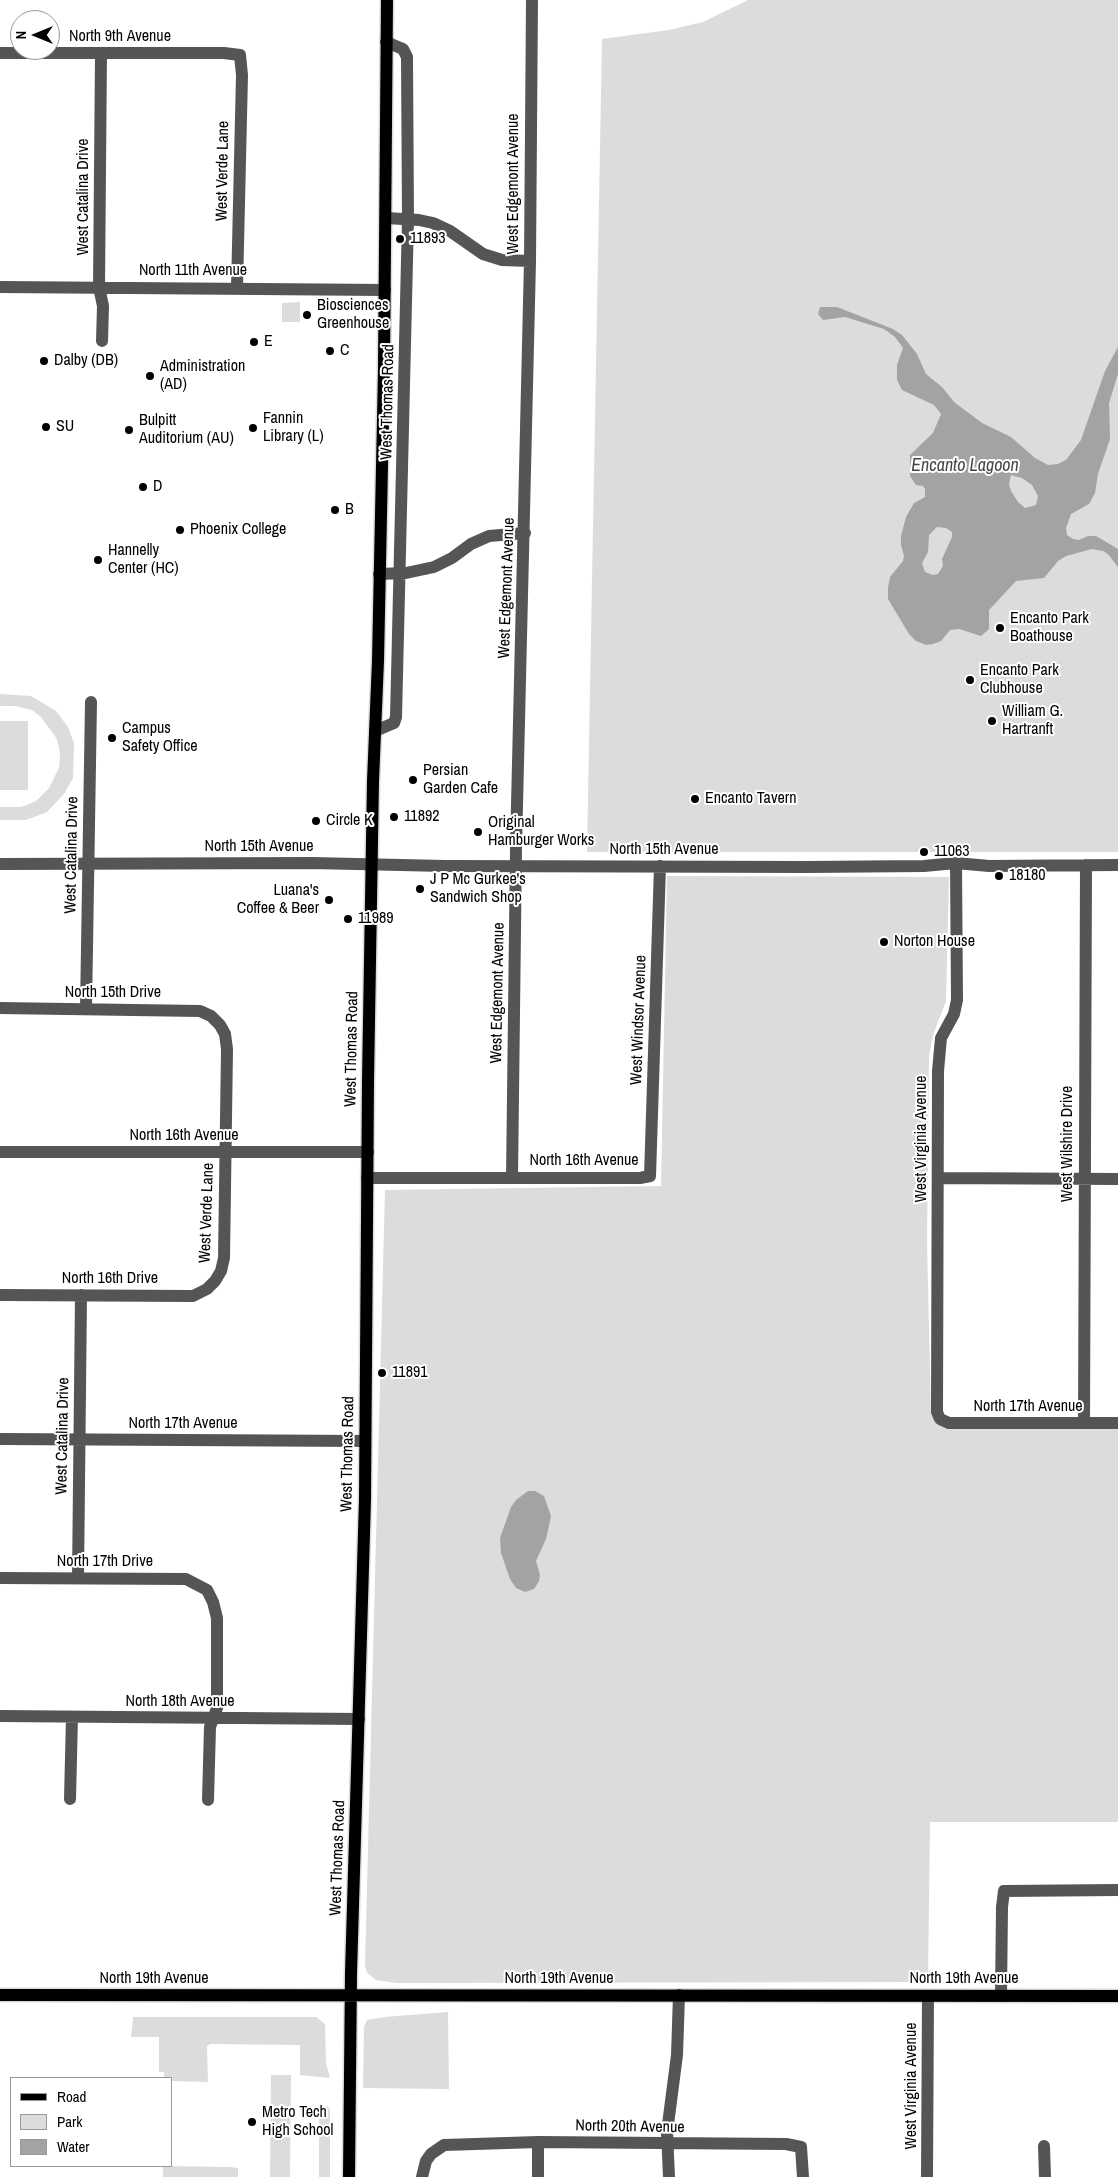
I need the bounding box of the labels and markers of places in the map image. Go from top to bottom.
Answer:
place label: 11893 [410,229,446,249]
marker: 11893 [394,233,406,245]
place label: Biosciences Greenhouse [317,296,389,334]
marker: Biosciences Greenhouse [301,309,313,321]
place label: E [264,332,273,352]
marker: E [248,336,260,348]
place label: C [340,341,349,361]
marker: C [324,345,336,357]
place label: Dalby (DB) [54,351,118,371]
marker: Dalby (DB) [38,355,50,367]
place label: Administration (AD) [160,357,245,395]
marker: Administration (AD) [144,370,156,382]
place label: Fannin Library (L) [263,409,324,447]
place label: Bulpitt Auditorium (AU) [139,411,234,449]
place label: SU [56,417,74,437]
marker: SU [40,421,52,433]
marker: Fannin Library (L) [247,422,259,434]
marker: Bulpitt Auditorium (AU) [123,424,135,436]
place label: D [153,477,162,497]
marker: D [137,481,149,493]
place label: B [345,500,354,520]
marker: B [329,504,341,516]
place label: Phoenix College [190,520,286,540]
marker: Phoenix College [174,524,186,536]
place label: Hannelly Center (HC) [108,541,179,579]
marker: Hannelly Center (HC) [92,554,104,566]
place label: Encanto Park Boathouse [1010,609,1089,647]
marker: Encanto Park Boathouse [994,622,1006,634]
place label: Encanto Park Clubhouse [980,661,1059,699]
marker: Encanto Park Clubhouse [964,674,976,686]
place label: William G. Hartranft [1002,702,1063,740]
marker: William G. Hartranft [986,715,998,727]
place label: Campus Safety Office [122,719,198,757]
marker: Campus Safety Office [106,732,118,744]
place label: Persian Garden Cafe [423,761,498,799]
marker: Persian Garden Cafe [407,774,419,786]
place label: Encanto Tavern [705,789,796,809]
marker: Encanto Tavern [689,793,701,805]
place label: 11892 [404,807,440,827]
place label: Circle K [326,811,373,831]
marker: 11892 [388,811,400,823]
place label: Original Hamburger Works [488,813,594,851]
marker: Circle K [310,815,322,827]
marker: Original Hamburger Works [472,826,484,838]
place label: 11063 [934,842,970,862]
marker: 11063 [918,846,930,858]
place label: 18180 [1009,866,1045,886]
place label: J P Mc Gurkee's Sandwich Shop [430,870,526,908]
marker: 18180 [993,870,1005,882]
place label: Luana's Coffee & Beer [237,881,319,919]
marker: J P Mc Gurkee's Sandwich Shop [414,883,426,895]
marker: Luana's Coffee & Beer [323,894,335,906]
place label: 11989 [358,909,394,929]
marker: 11989 [342,913,354,925]
place label: Norton House [894,932,975,952]
marker: Norton House [878,936,890,948]
place label: 11891 [392,1363,428,1383]
marker: 11891 [376,1367,388,1379]
place label: Metro Tech High School [262,2103,333,2141]
marker: Metro Tech High School [246,2116,258,2128]

